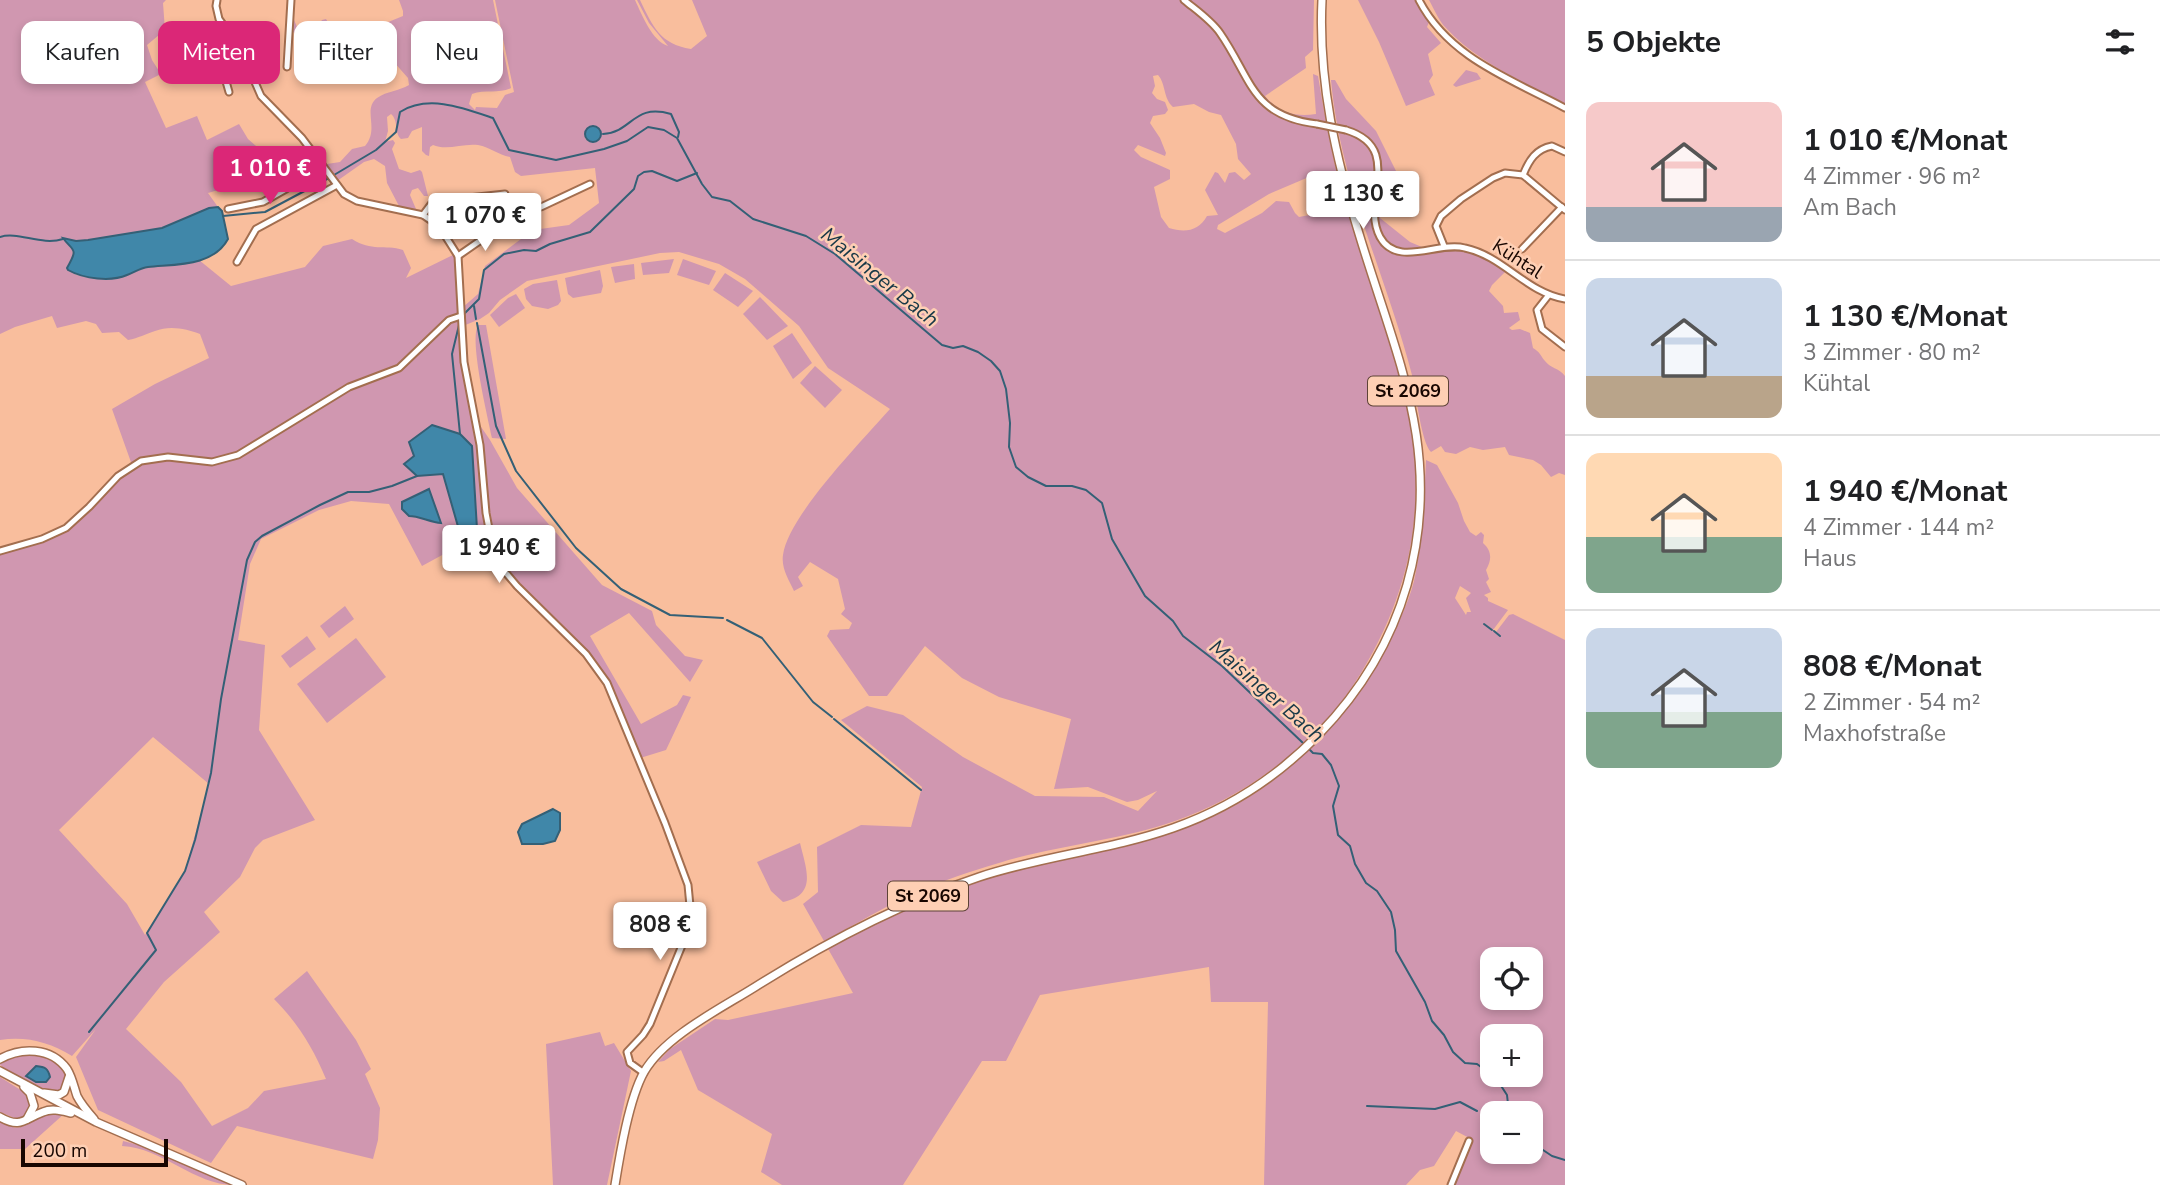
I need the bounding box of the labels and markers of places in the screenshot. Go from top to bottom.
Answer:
pin: 1 010 € [205,146,335,206]
pin: 1 130 € [1298,172,1428,231]
pin: 1 070 € [420,194,550,253]
pin: 1 940 € [434,526,564,585]
pin: 808 € [611,902,709,962]

